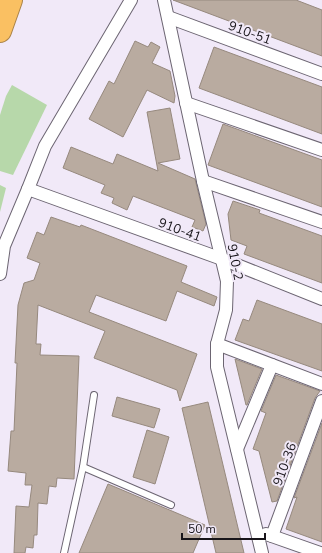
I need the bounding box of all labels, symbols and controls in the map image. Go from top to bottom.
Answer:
street label: 910-51 [226,17,274,49]
street label: 910-41 [156,214,204,246]
street label: 910-2 [223,242,247,282]
street label: 910-36 [269,440,301,488]
scale bar [182,515,265,541]
text: 50 m [188,521,216,537]

